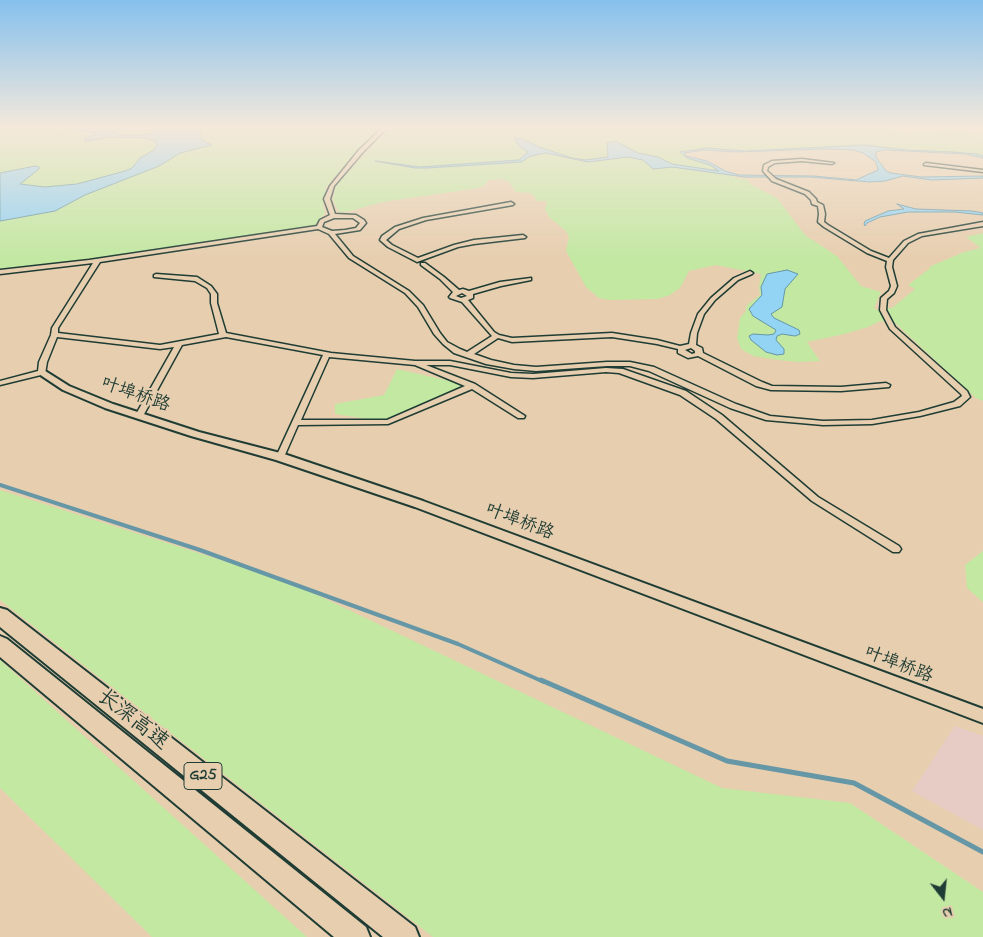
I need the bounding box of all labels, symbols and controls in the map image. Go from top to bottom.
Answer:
street label: 叶埠桥路 [97,374,173,418]
street label: 叶埠桥路 [482,500,556,546]
street label: 叶埠桥路 [861,643,935,689]
street label: 长深高速 [91,685,173,757]
road number: G25 [184,762,222,789]
north arrow [918,872,968,922]
text: N [940,901,955,923]

